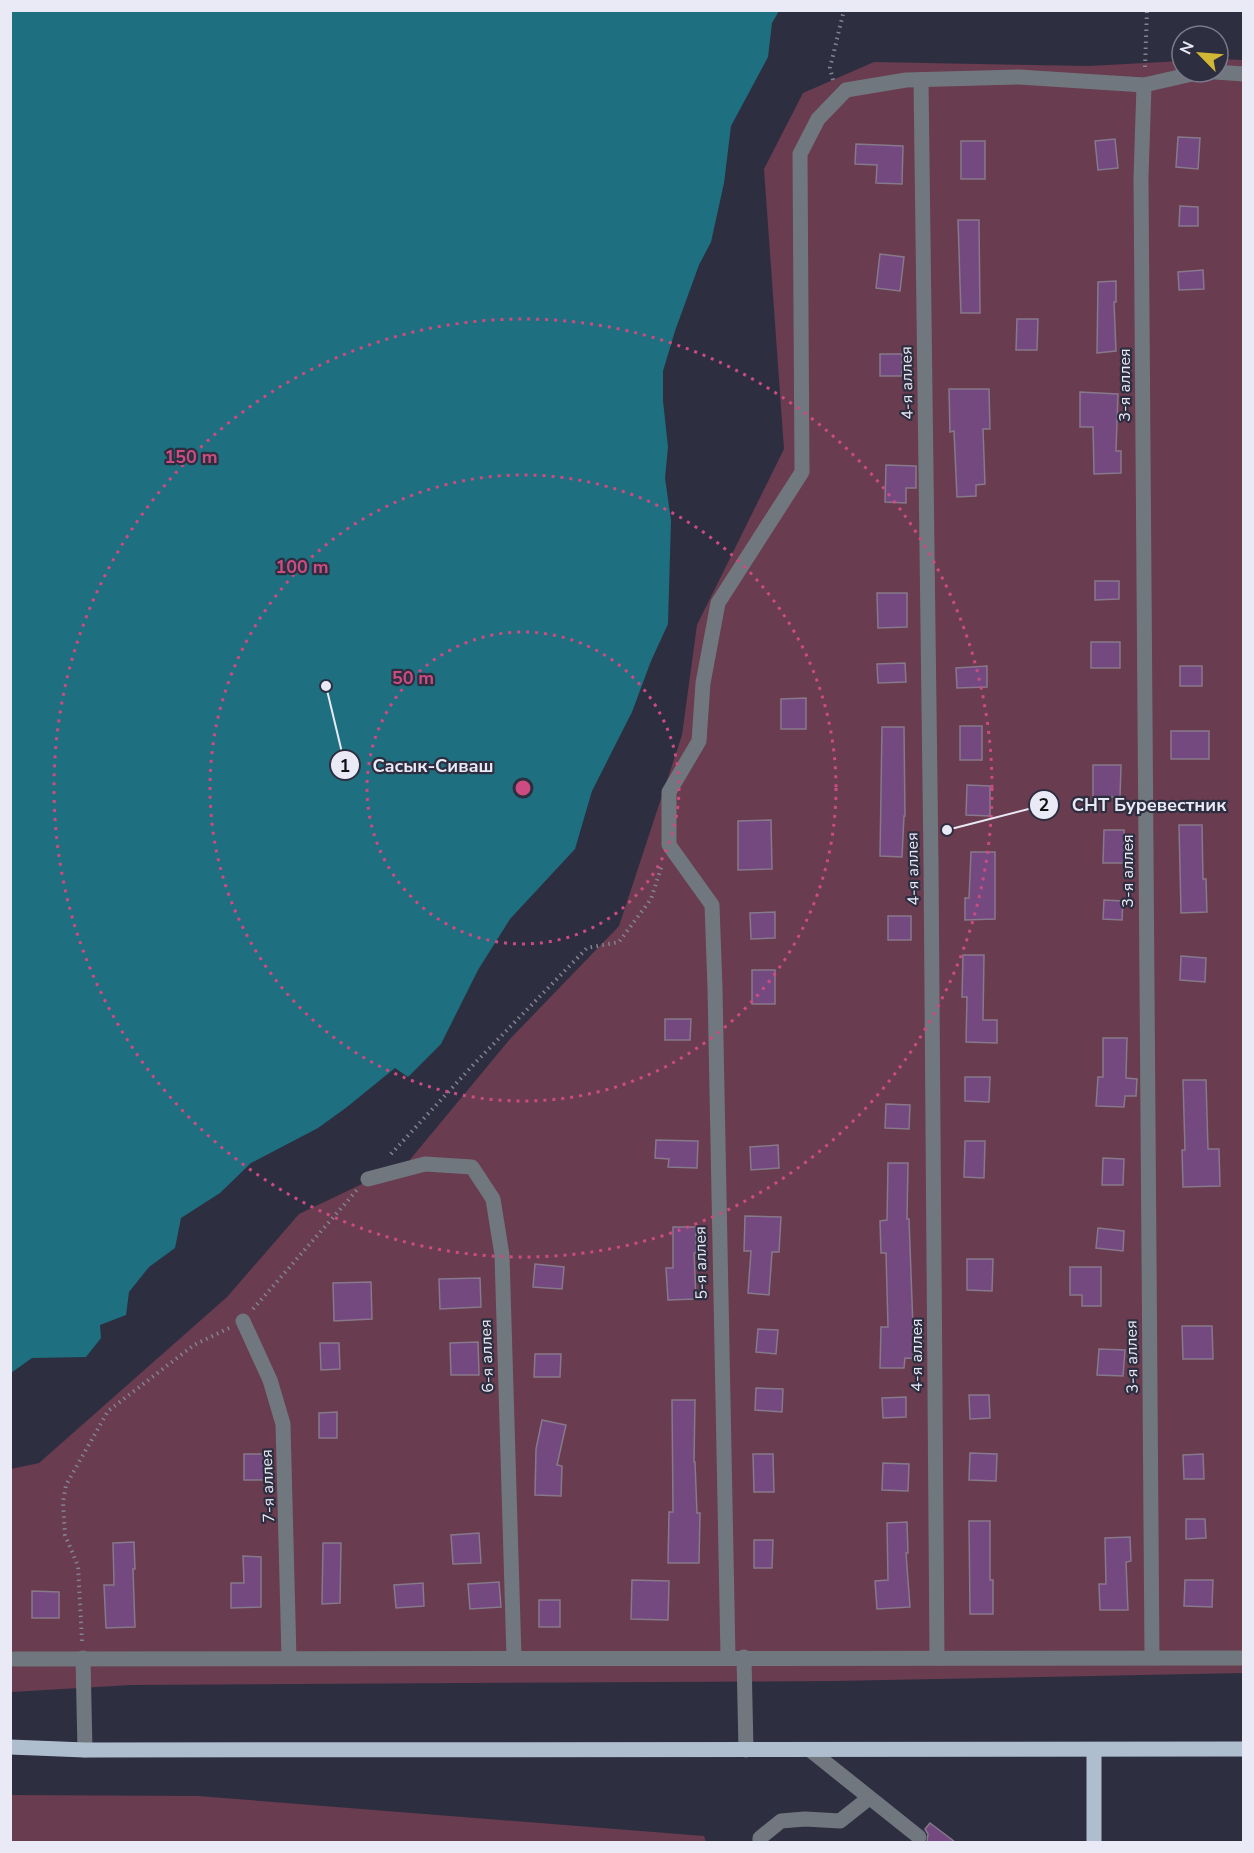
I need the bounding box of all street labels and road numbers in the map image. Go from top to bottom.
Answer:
street label: 4-я аллея [895,346,919,420]
street label: 3-я аллея [1114,348,1136,422]
street label: 4-я аллея [901,832,925,906]
street label: 3-я аллея [1117,834,1139,908]
street label: 5-я аллея [689,1226,713,1300]
street label: 4-я аллея [906,1318,928,1392]
street label: 6-я аллея [475,1319,499,1393]
street label: 3-я аллея [1120,1320,1144,1394]
street label: 7-я аллея [256,1449,280,1523]

